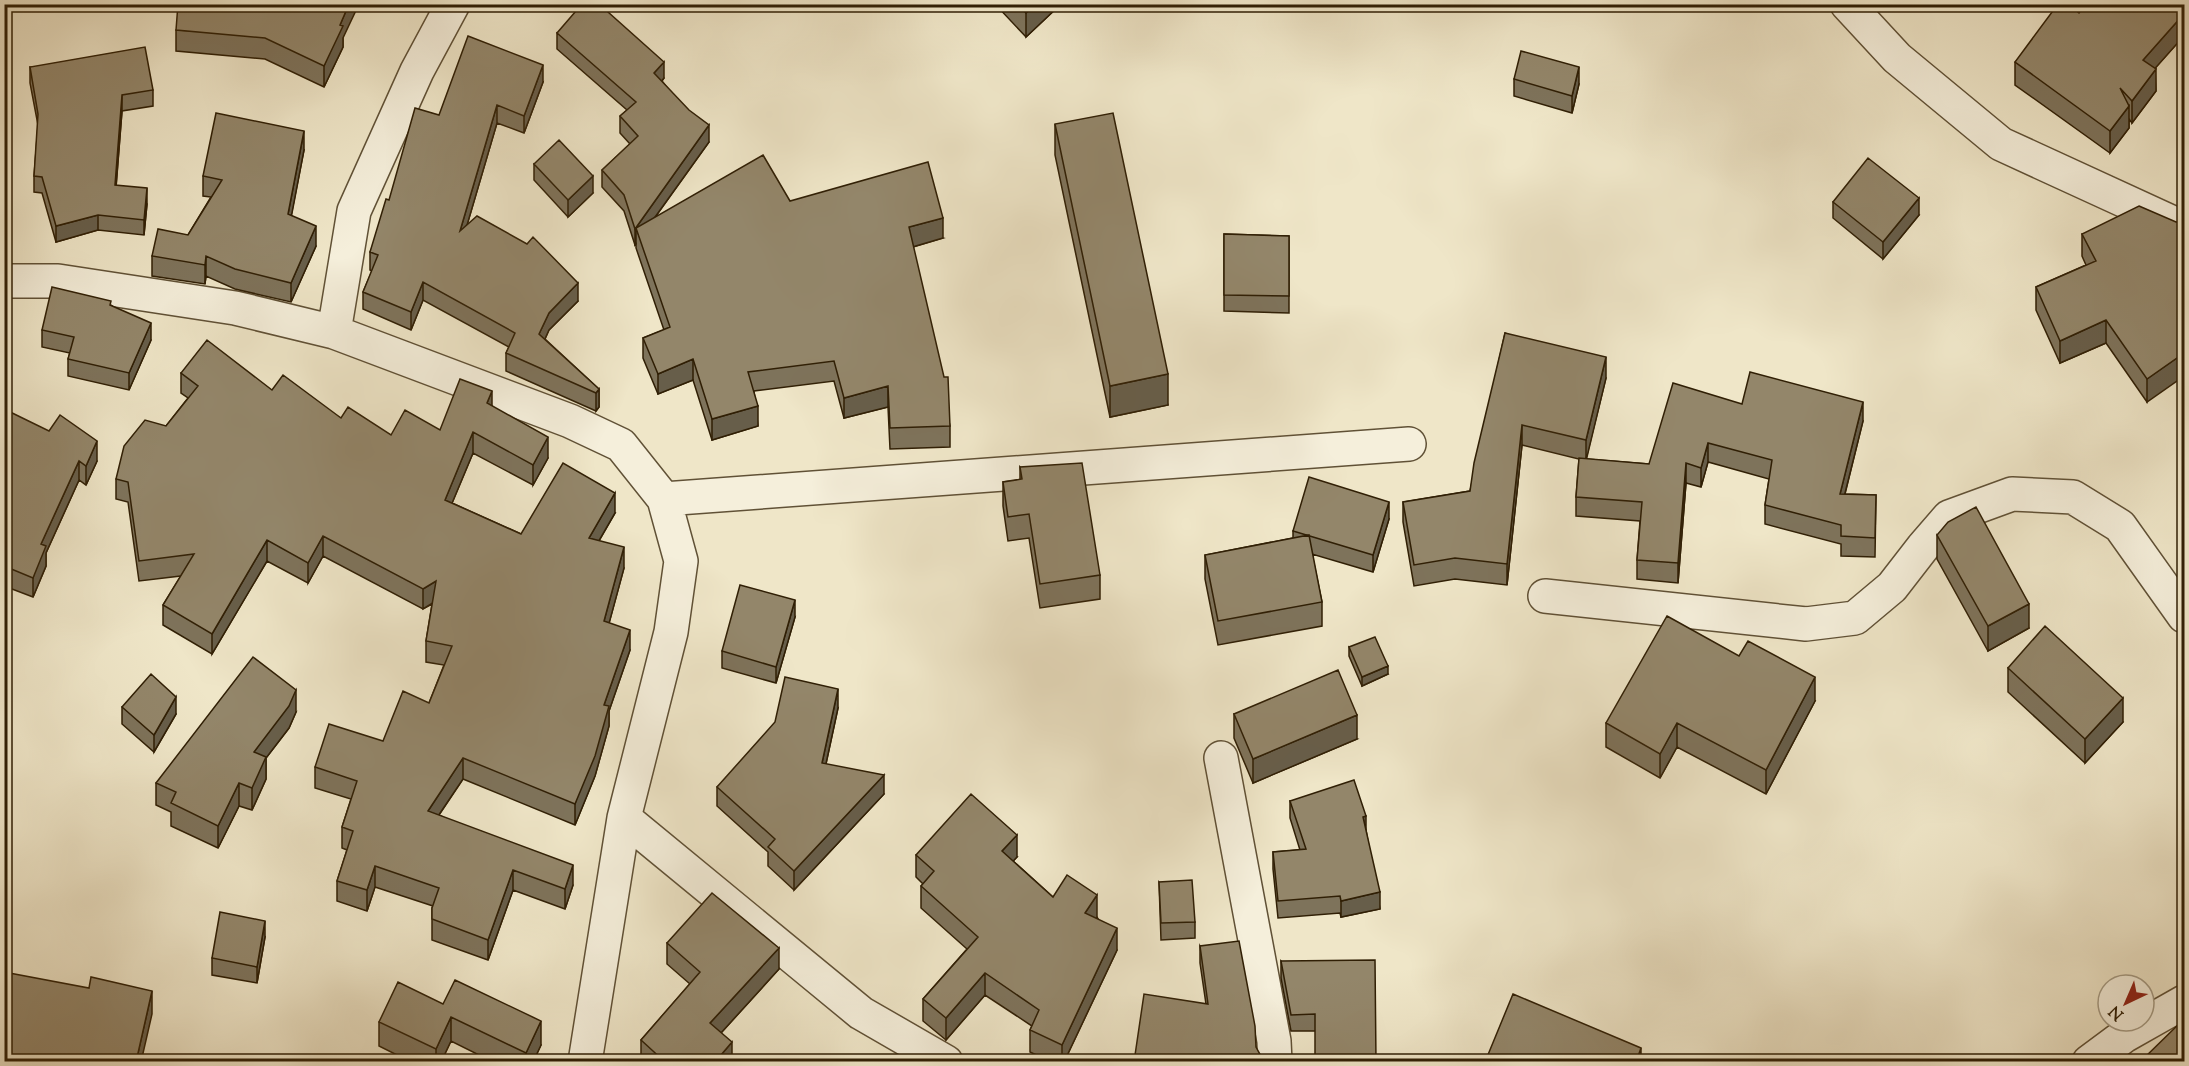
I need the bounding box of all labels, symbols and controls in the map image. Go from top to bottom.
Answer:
north arrow [2096,973,2156,1033]
text: N [2105,999,2130,1025]

